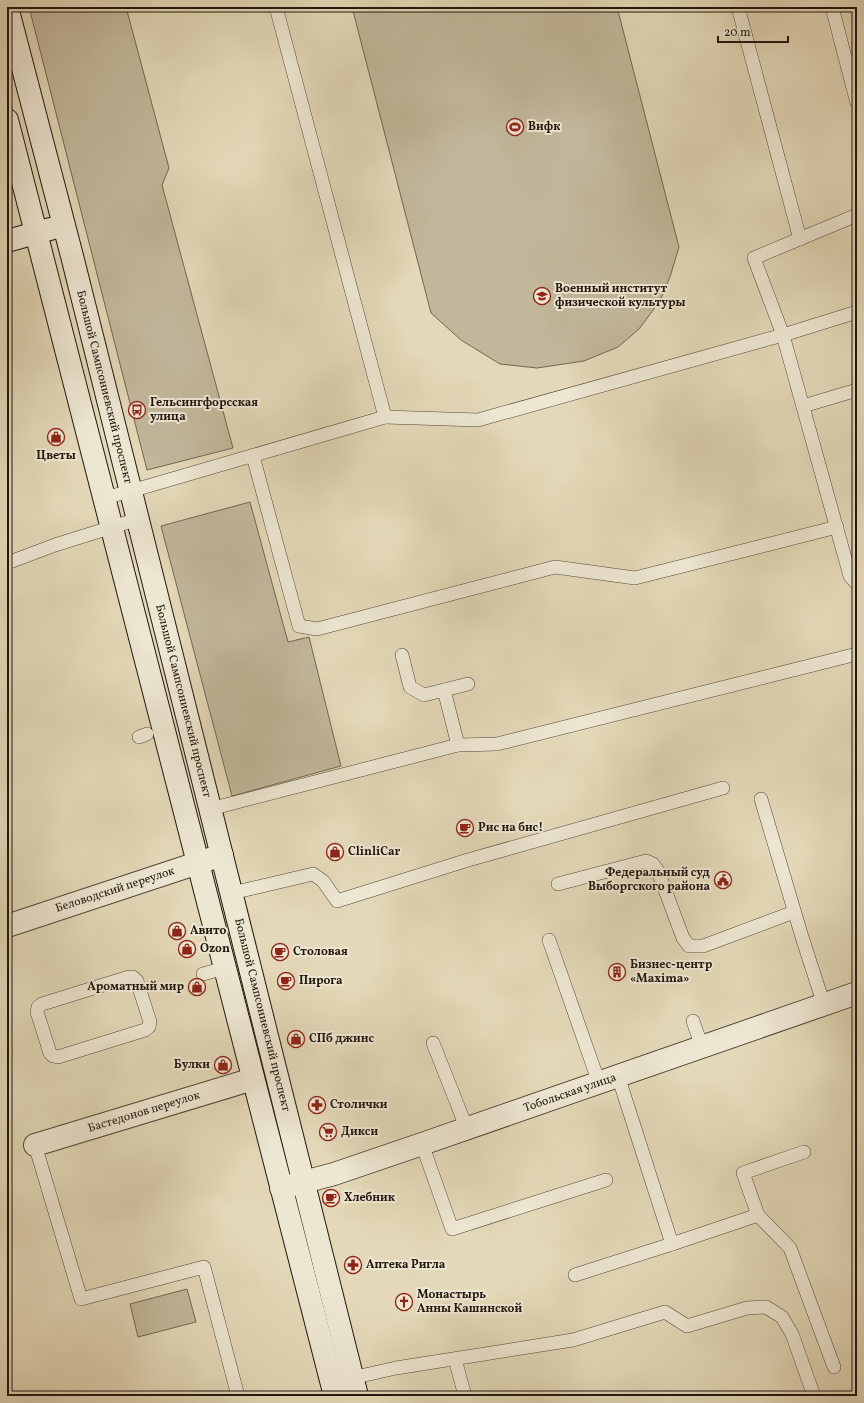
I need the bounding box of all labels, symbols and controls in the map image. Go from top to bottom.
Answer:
scale bar [718,18,788,44]
text: 20 m [724,25,751,41]
sports icon: Вифк [505,117,525,137]
place label: Вифк [528,119,560,135]
place label: Военный институт физической культуры [555,281,686,311]
school or university icon: Военный институт физической культуры [532,286,552,306]
street label: Большой Сампсониевский проспект [72,289,136,485]
place label: Гельсингфорсская улица [150,395,258,425]
bus stop icon: Гельсингфорсская улица [127,400,147,420]
shop icon: Цветы [46,427,66,447]
place label: Цветы [36,448,76,464]
street label: Большой Сампсониевский проспект [151,603,215,799]
cafe icon: Рис на бис! [455,818,475,838]
place label: Рис на бис! [478,820,543,836]
shop icon: ClinliCar [325,842,345,862]
place label: ClinliCar [348,844,401,860]
street label: Беловодский переулок [53,863,177,917]
place label: Федеральный суд Выборгского района [588,865,711,895]
public building icon: Федеральный суд Выборгского района [713,870,733,890]
street label: Большой Сампсониевский проспект [230,917,294,1113]
shop icon: Авито [167,921,187,941]
place label: Авито [190,923,227,939]
shop icon: Ozon [177,939,197,959]
place label: Ozon [200,941,230,957]
cafe icon: Столовая [270,942,290,962]
place label: Столовая [293,944,348,960]
place label: Бизнес-центр «Maxima» [630,957,713,987]
building icon: Бизнес-центр «Maxima» [607,962,627,982]
cafe icon: Пирога [276,971,296,991]
place label: Пирога [299,973,343,989]
shop icon: Ароматный мир [187,977,207,997]
place label: Ароматный мир [87,979,184,995]
shop icon: СПб джинс [286,1029,306,1049]
place label: СПб джинс [309,1031,375,1047]
shop icon: Булки [213,1055,233,1075]
place label: Булки [174,1057,210,1073]
street label: Тобольская улица [521,1070,619,1116]
street label: Бастедонов переулок [86,1087,203,1137]
pharmacy icon: Столички [307,1095,327,1115]
place label: Столички [330,1097,388,1113]
supermarket icon: Дикси [318,1122,338,1142]
place label: Дикси [341,1124,378,1140]
cafe icon: Хлебник [321,1188,341,1208]
place label: Хлебник [344,1190,395,1206]
pharmacy icon: Аптека Ригла [343,1255,363,1275]
place label: Аптека Ригла [366,1257,446,1273]
place label: Монастырь Анны Кашинской [417,1287,522,1317]
church icon: Монастырь Анны Кашинской [394,1292,414,1312]

